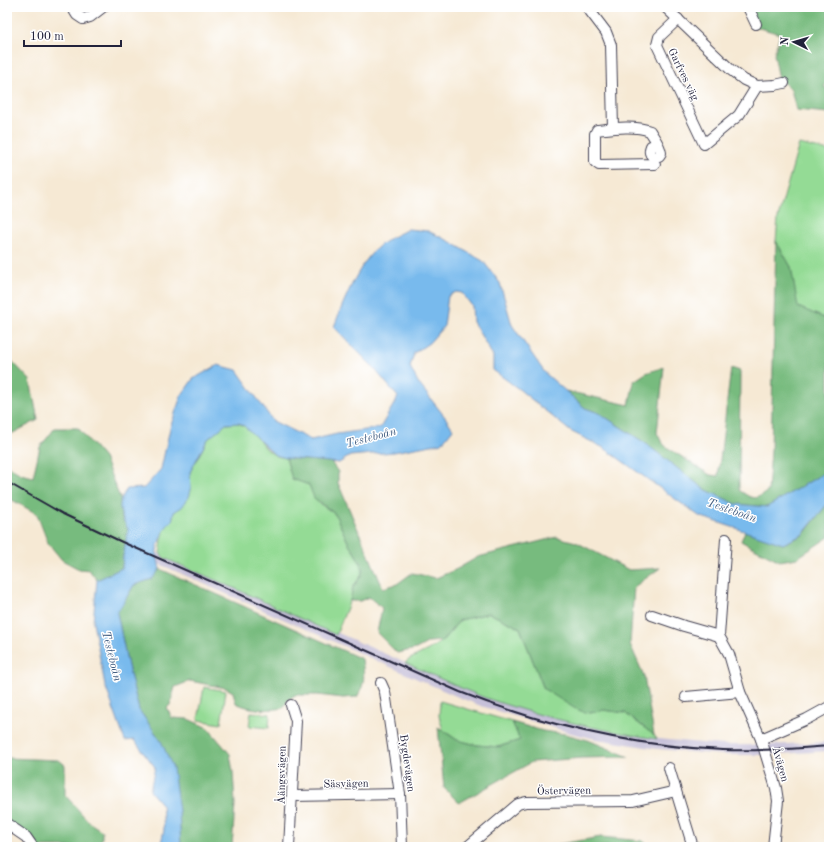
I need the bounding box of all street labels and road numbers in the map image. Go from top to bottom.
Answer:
street label: Garfves väg [665,47,700,103]
street label: Bygdevägen [397,734,416,793]
street label: Åängsvägen [273,745,289,804]
street label: Åvägen [769,745,793,783]
street label: Säsvägen [323,779,369,790]
street label: Östervägen [537,784,591,797]

